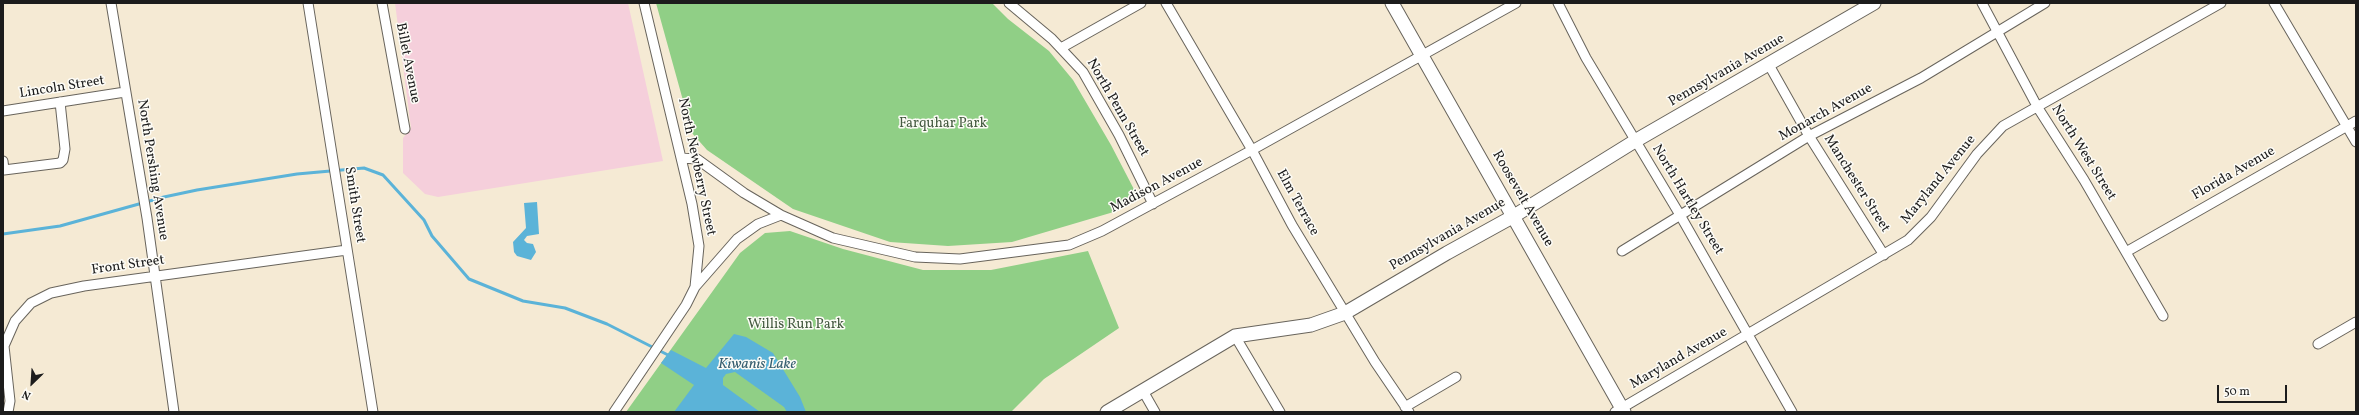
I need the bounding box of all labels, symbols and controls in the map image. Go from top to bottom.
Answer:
street label: Billet Avenue [391,21,423,105]
street label: Pennsylvania Avenue [1666,31,1788,111]
street label: North Penn Street [1082,56,1152,160]
street label: Lincoln Street [18,73,106,103]
street label: Monarch Avenue [1776,80,1876,146]
street label: North Newberry Street [673,97,719,237]
street label: North Pershing Avenue [133,98,171,242]
street label: North West Street [2047,102,2119,204]
park label: Farquhar Park [899,116,987,132]
street label: Manchester Street [1819,132,1893,236]
street label: Maryland Avenue [1898,132,1980,228]
street label: North Hartley Street [1647,142,1727,258]
street label: Florida Avenue [2190,143,2278,205]
street label: Roosevelt Avenue [1488,148,1556,250]
street label: Madison Avenue [1108,155,1206,217]
street label: Smith Street [340,166,368,244]
street label: Elm Terrace [1272,167,1322,239]
street label: Pennsylvania Avenue [1387,195,1509,275]
street label: Front Street [90,253,166,279]
park label: Willis Run Park [748,317,844,333]
street label: Maryland Avenue [1627,324,1731,394]
water label: Kiwanis Lake [718,356,796,374]
north arrow [12,363,52,403]
scale bar [2219,377,2289,403]
text: 50 m [2224,384,2250,400]
text: N [20,386,34,403]

